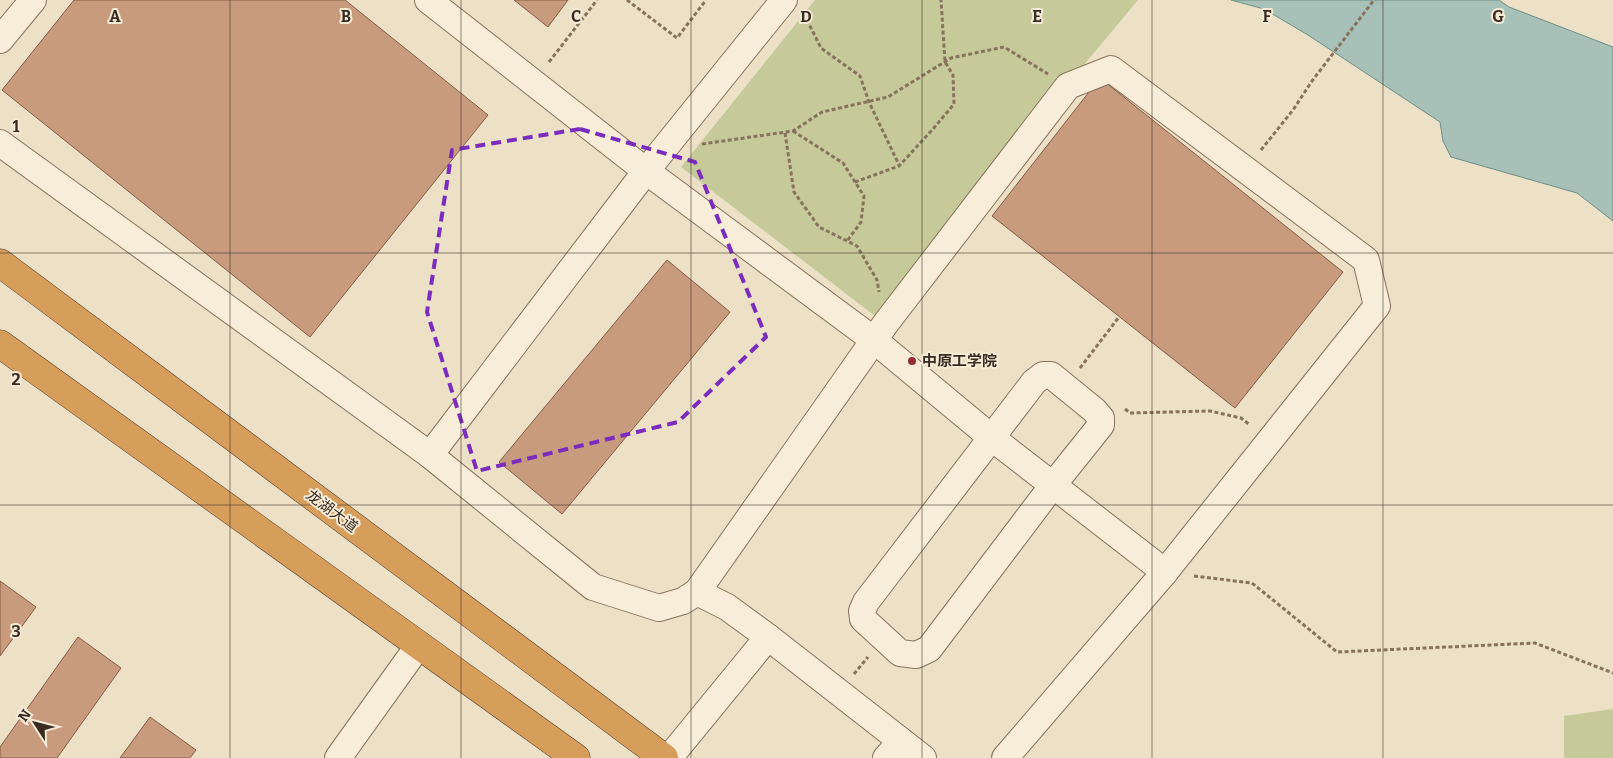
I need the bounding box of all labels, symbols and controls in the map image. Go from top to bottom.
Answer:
text: A [109,7,121,26]
text: B [341,7,351,26]
text: C [571,7,581,26]
text: D [800,7,812,26]
text: E [1032,7,1042,26]
text: F [1263,7,1272,26]
text: G [1492,7,1504,26]
text: 1 [13,117,20,136]
place label: 中原工学院 [922,352,997,370]
marker: 中原工学院 [906,355,918,367]
text: 2 [11,370,21,389]
street label: 龙湖大道 [303,486,361,536]
text: 3 [11,622,21,641]
north arrow [10,698,60,748]
text: N [15,706,35,725]

